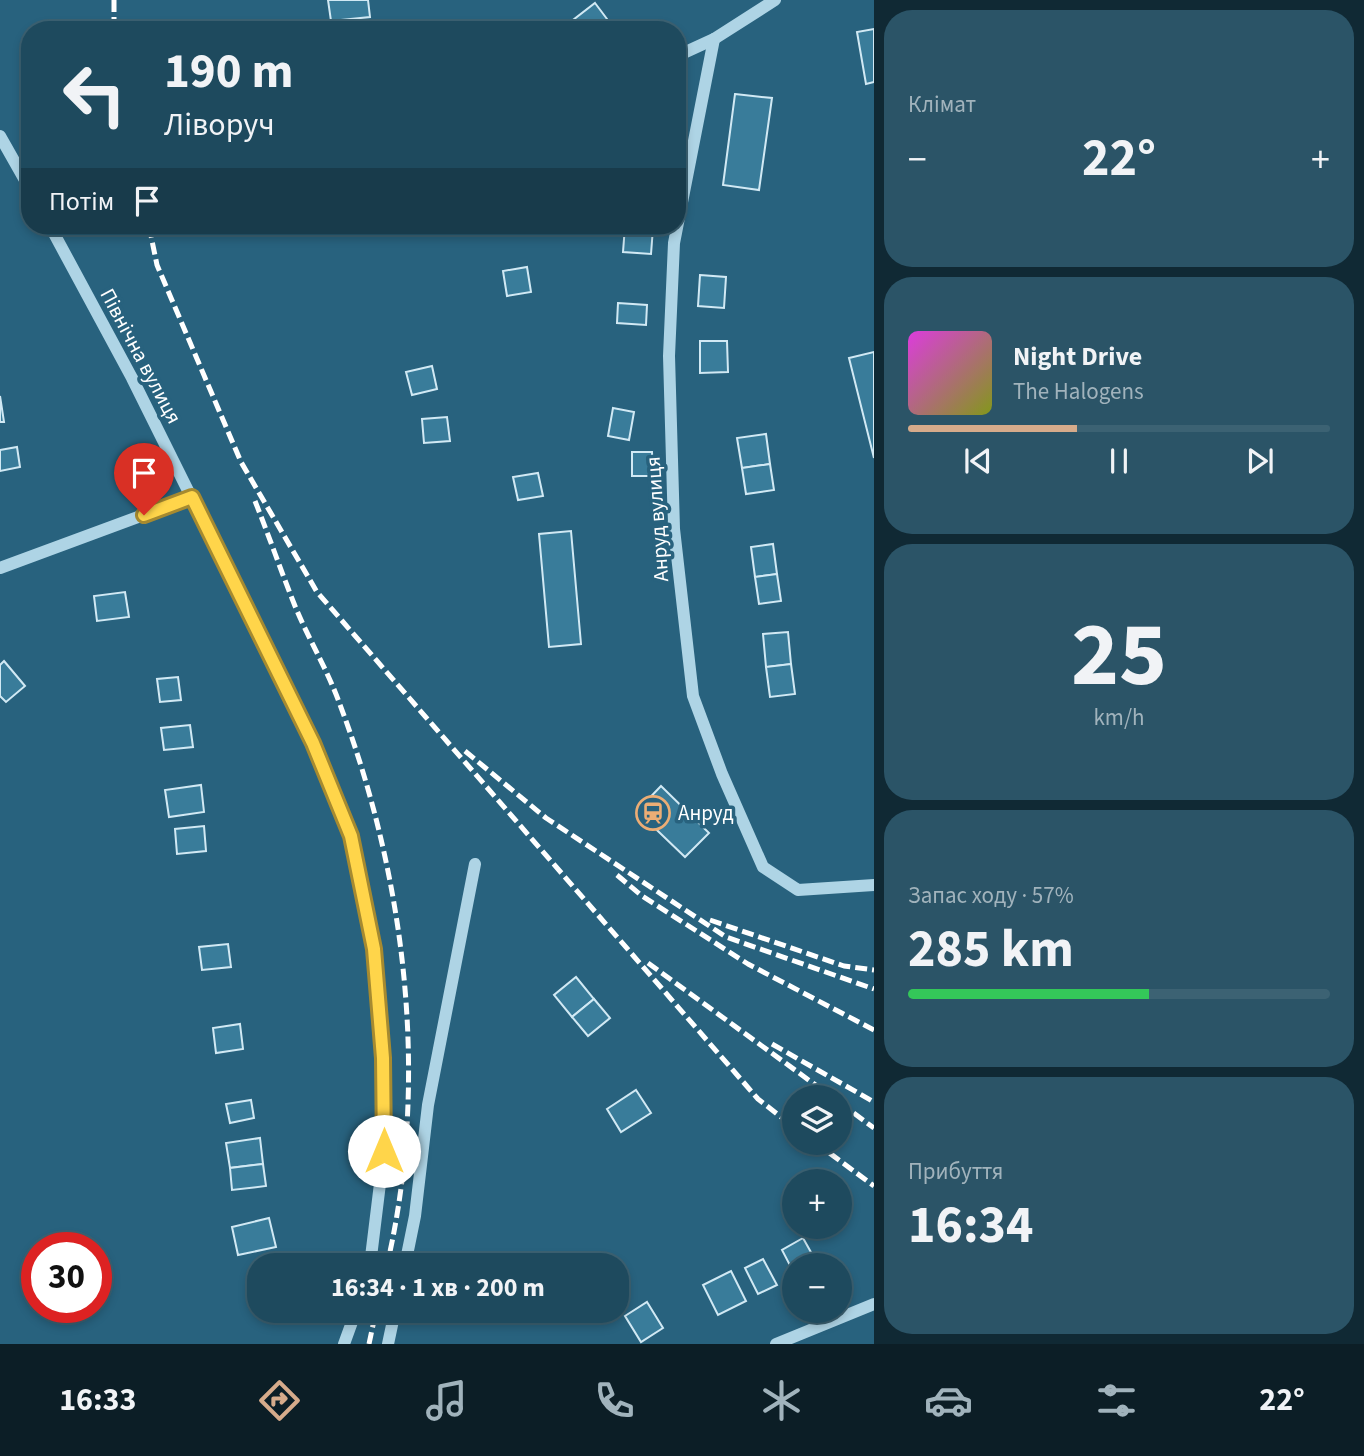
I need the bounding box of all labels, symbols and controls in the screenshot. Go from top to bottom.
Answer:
text: 190 m [164,37,293,107]
icon: left [49,49,140,140]
text: Клімат [908,88,976,121]
text: Ліворуч [164,102,275,148]
text: 22° [1082,122,1156,196]
text: − [908,133,927,187]
text: + [1311,133,1330,187]
icon: arrive [128,182,166,220]
text: Потім [49,183,114,220]
street label: Північна вулиця [93,283,189,429]
text: Night Drive [1013,338,1142,375]
text: The Halogens [1013,375,1144,408]
icon: previous [959,442,997,480]
icon: pause [1100,442,1138,480]
icon: next [1241,442,1279,480]
pin [114,443,174,515]
icon: arrive [125,454,163,492]
street label: Анруд вулиця [638,455,676,583]
text: 25 [1071,591,1167,720]
text: km/h [1093,701,1145,734]
station icon: Анруд [634,794,672,832]
place label: Анруд [678,798,734,828]
text: Запас ходу · 57% [908,879,1074,912]
text: 285 km [908,913,1074,987]
map controls [782,1085,852,1323]
button: layers [782,1085,852,1155]
position arrow [347,1114,421,1188]
text: Прибуття [908,1155,1003,1188]
button: + [782,1169,852,1239]
text: 16:34 [908,1189,1033,1263]
speed limit sign: 30 [21,1232,112,1323]
button: − [782,1253,852,1323]
text: 16:34 · 1 хв · 200 m [331,1269,545,1306]
icon: directions [255,1376,304,1425]
icon: music [422,1376,471,1425]
icon: phone [590,1376,639,1425]
icon: climate [757,1376,806,1425]
icon: car [924,1376,973,1425]
icon: filters [1092,1376,1141,1425]
text: 16:33 [59,1377,136,1423]
text: 22° [1259,1377,1305,1423]

